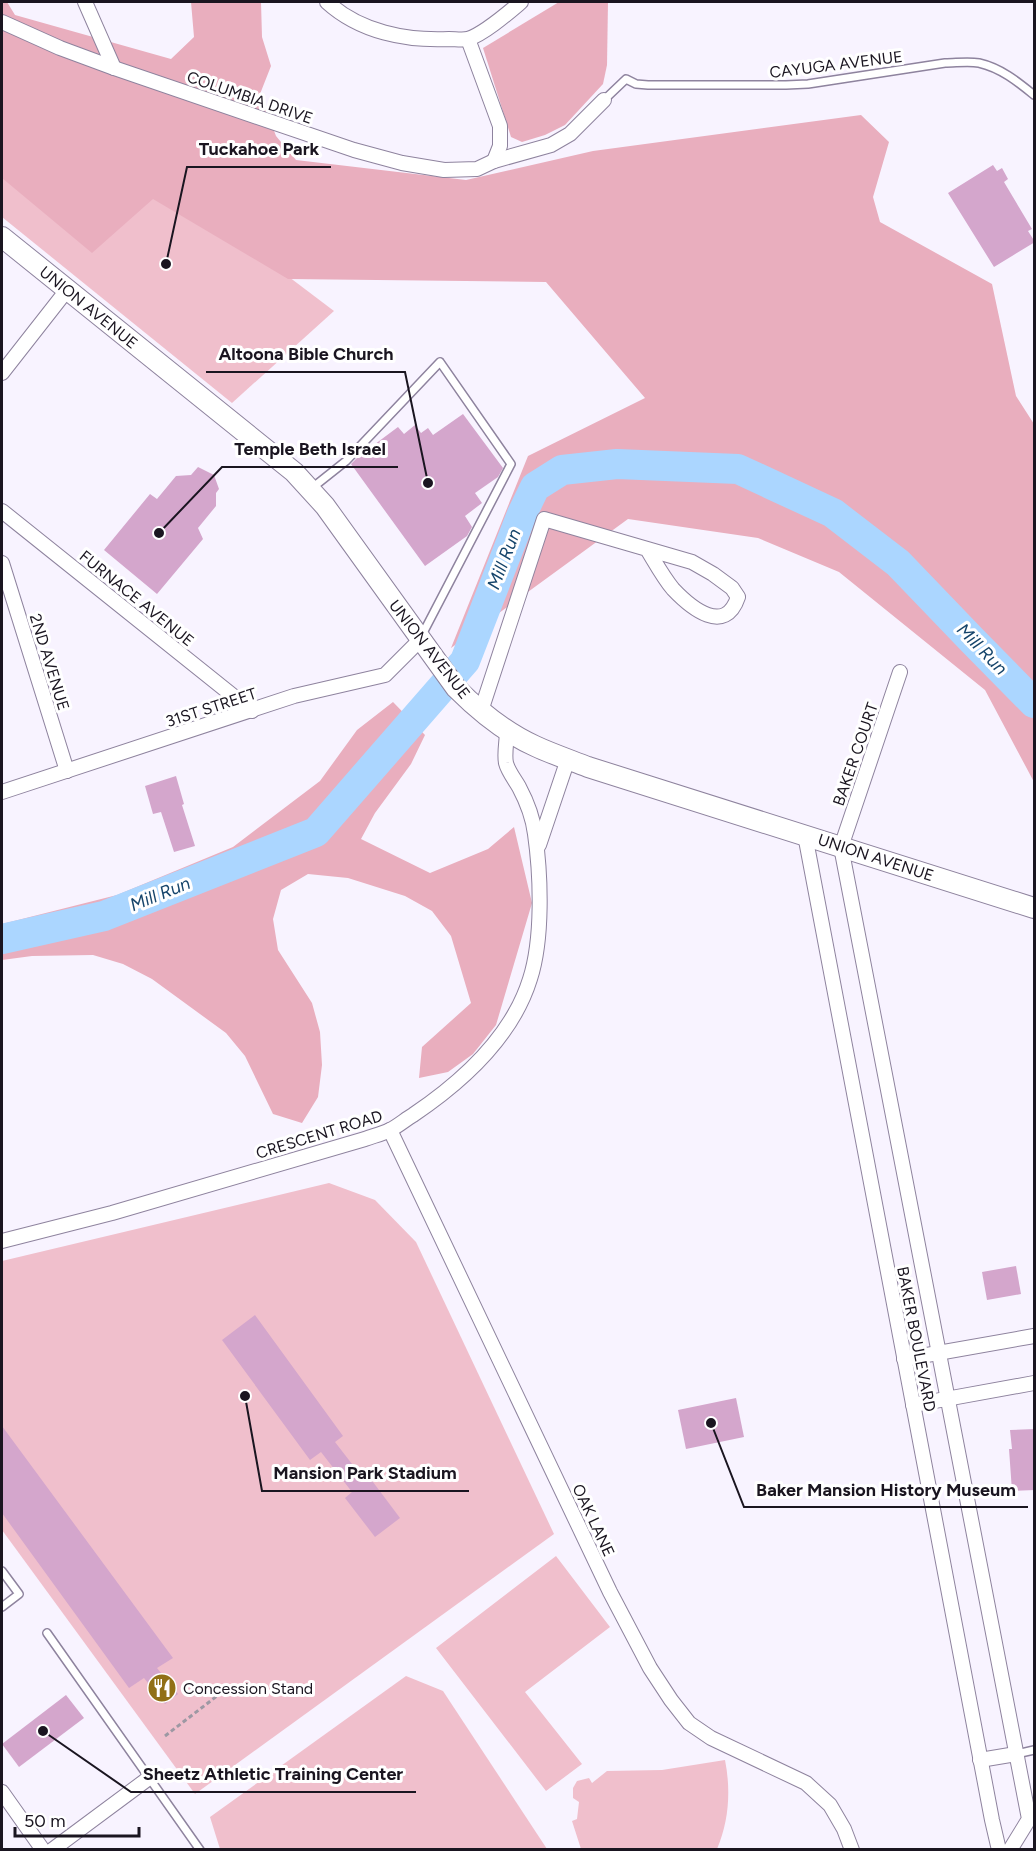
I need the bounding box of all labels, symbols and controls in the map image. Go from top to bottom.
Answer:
street label: CAYUGA AVENUE [768,47,904,82]
street label: COLUMBIA DRIVE [184,67,315,128]
callout: Tuckahoe Park [187,131,331,167]
text: Tuckahoe Park [199,138,320,160]
street label: UNION AVENUE [36,262,142,353]
callout: Altoona Bible Church [206,336,405,372]
text: Altoona Bible Church [219,343,393,365]
callout: Temple Beth Israel [222,431,398,467]
text: Temple Beth Israel [234,438,386,460]
water label: Mill Run [482,526,526,592]
street label: FURNACE AVENUE [76,546,198,650]
street label: UNION AVENUE [385,596,474,703]
street label: 2ND AVENUE [26,611,73,713]
water label: Mill Run [952,619,1012,679]
street label: 31ST STREET [163,684,259,731]
street label: BAKER COURT [829,700,882,808]
street label: UNION AVENUE [816,830,936,885]
water label: Mill Run [127,872,193,916]
street label: CRESCENT ROAD [254,1106,385,1163]
street label: BAKER BOULEVARD [893,1265,940,1413]
callout: Mansion Park Stadium [262,1455,469,1491]
text: Mansion Park Stadium [273,1462,457,1484]
callout: Baker Mansion History Museum [744,1471,1028,1507]
text: Baker Mansion History Museum [756,1479,1016,1501]
street label: OAK LANE [568,1481,619,1560]
restaurant icon: Concession Stand [146,1672,178,1704]
place label: Concession Stand [183,1679,313,1698]
callout: Sheetz Athletic Training Center [131,1756,416,1792]
text: Sheetz Athletic Training Center [143,1763,403,1785]
scale bar [15,1800,140,1838]
text: 50 m [24,1810,66,1832]

